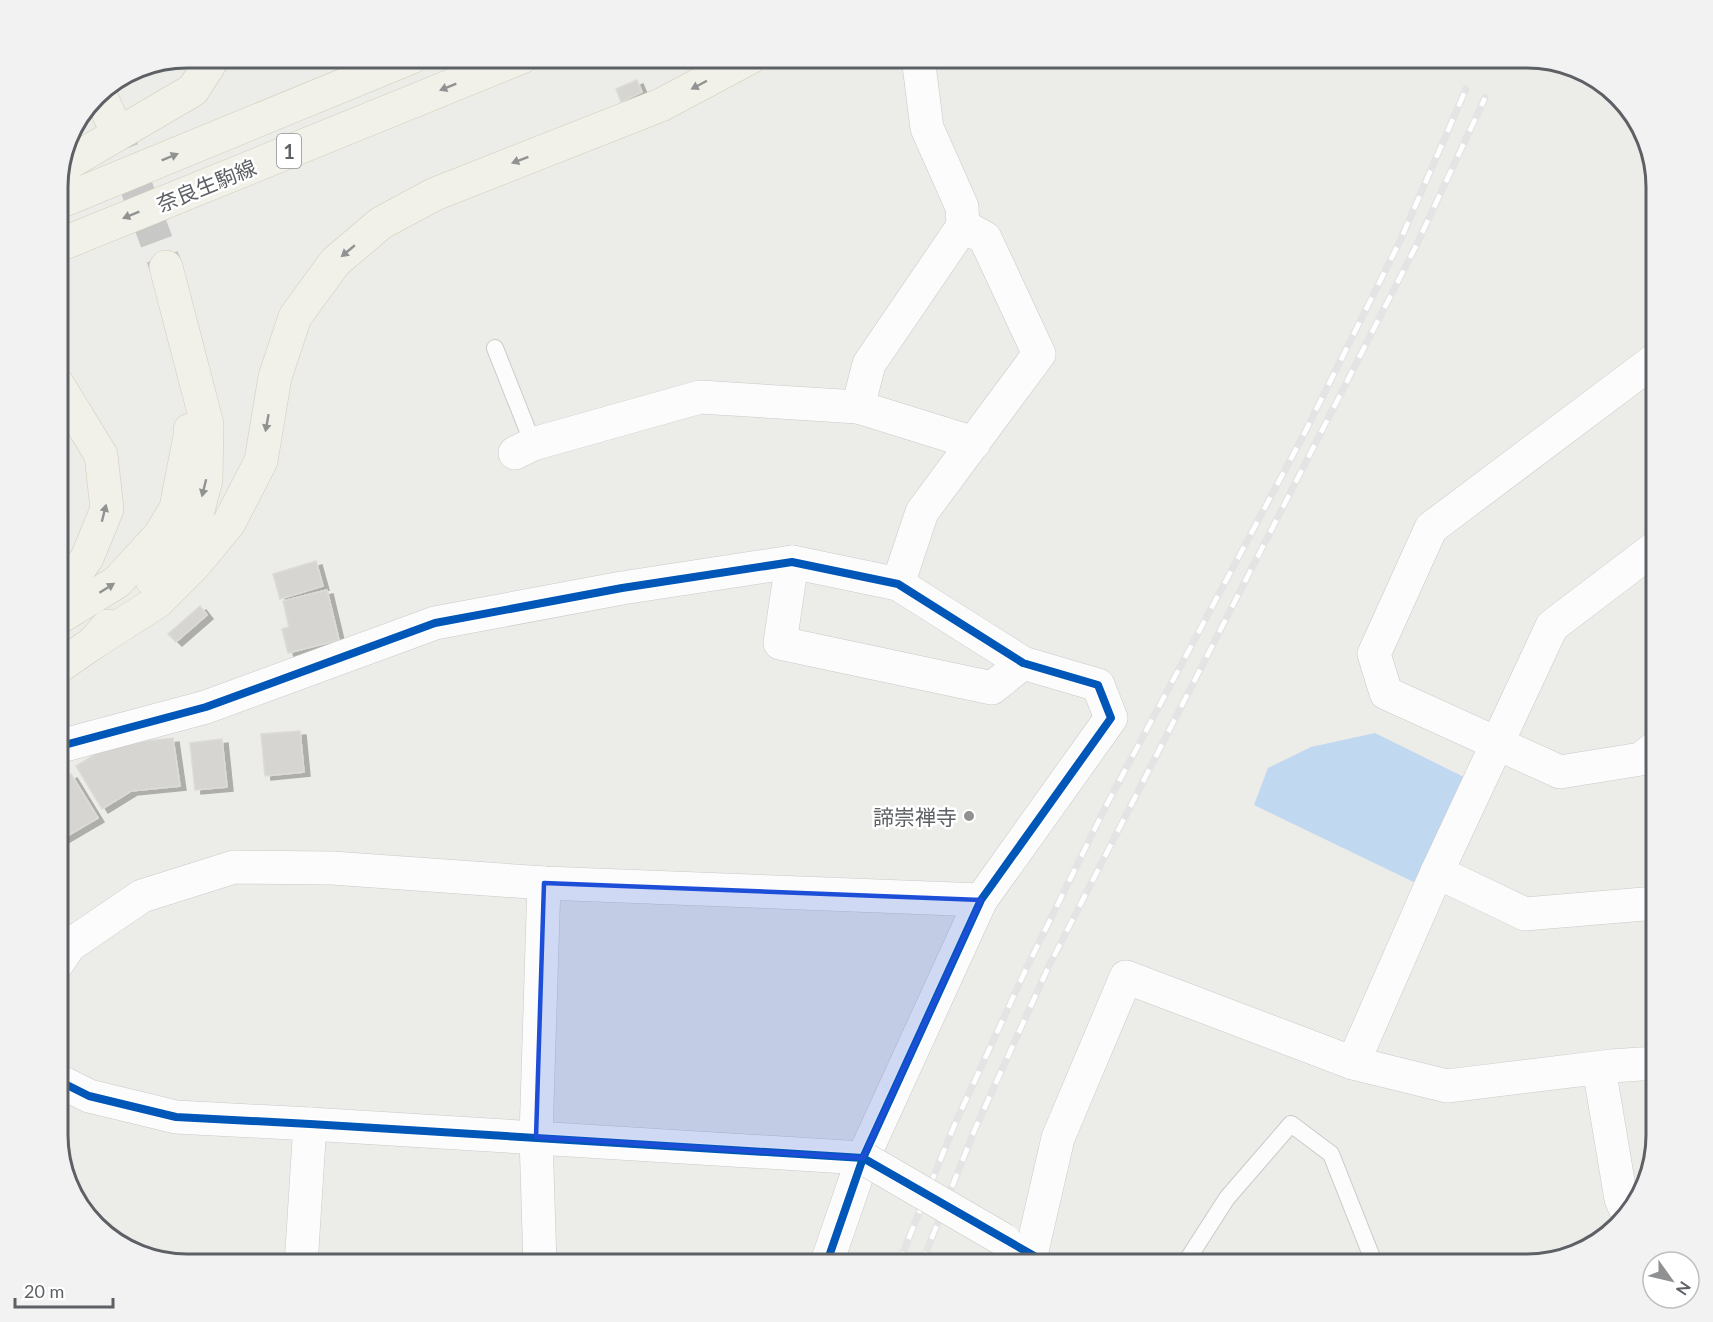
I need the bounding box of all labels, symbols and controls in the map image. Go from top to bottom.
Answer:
one-way arrow [690,80,707,90]
one-way arrow [439,82,457,92]
road number: 1 [277,134,301,168]
one-way arrow [161,152,179,162]
street label: 奈良生駒線 [153,154,259,216]
one-way arrow [510,156,528,166]
one-way arrow [122,210,140,220]
one-way arrow [340,244,356,257]
one-way arrow [263,413,272,432]
one-way arrow [198,479,208,497]
one-way arrow [100,503,110,522]
one-way arrow [99,582,115,593]
place label: 諦崇禅寺 [873,804,957,829]
marker: 諦崇禅寺 [962,809,976,823]
north arrow [1641,1250,1701,1310]
scale bar [15,1271,112,1309]
text: N [1673,1278,1695,1299]
text: 20 m [24,1280,64,1302]

